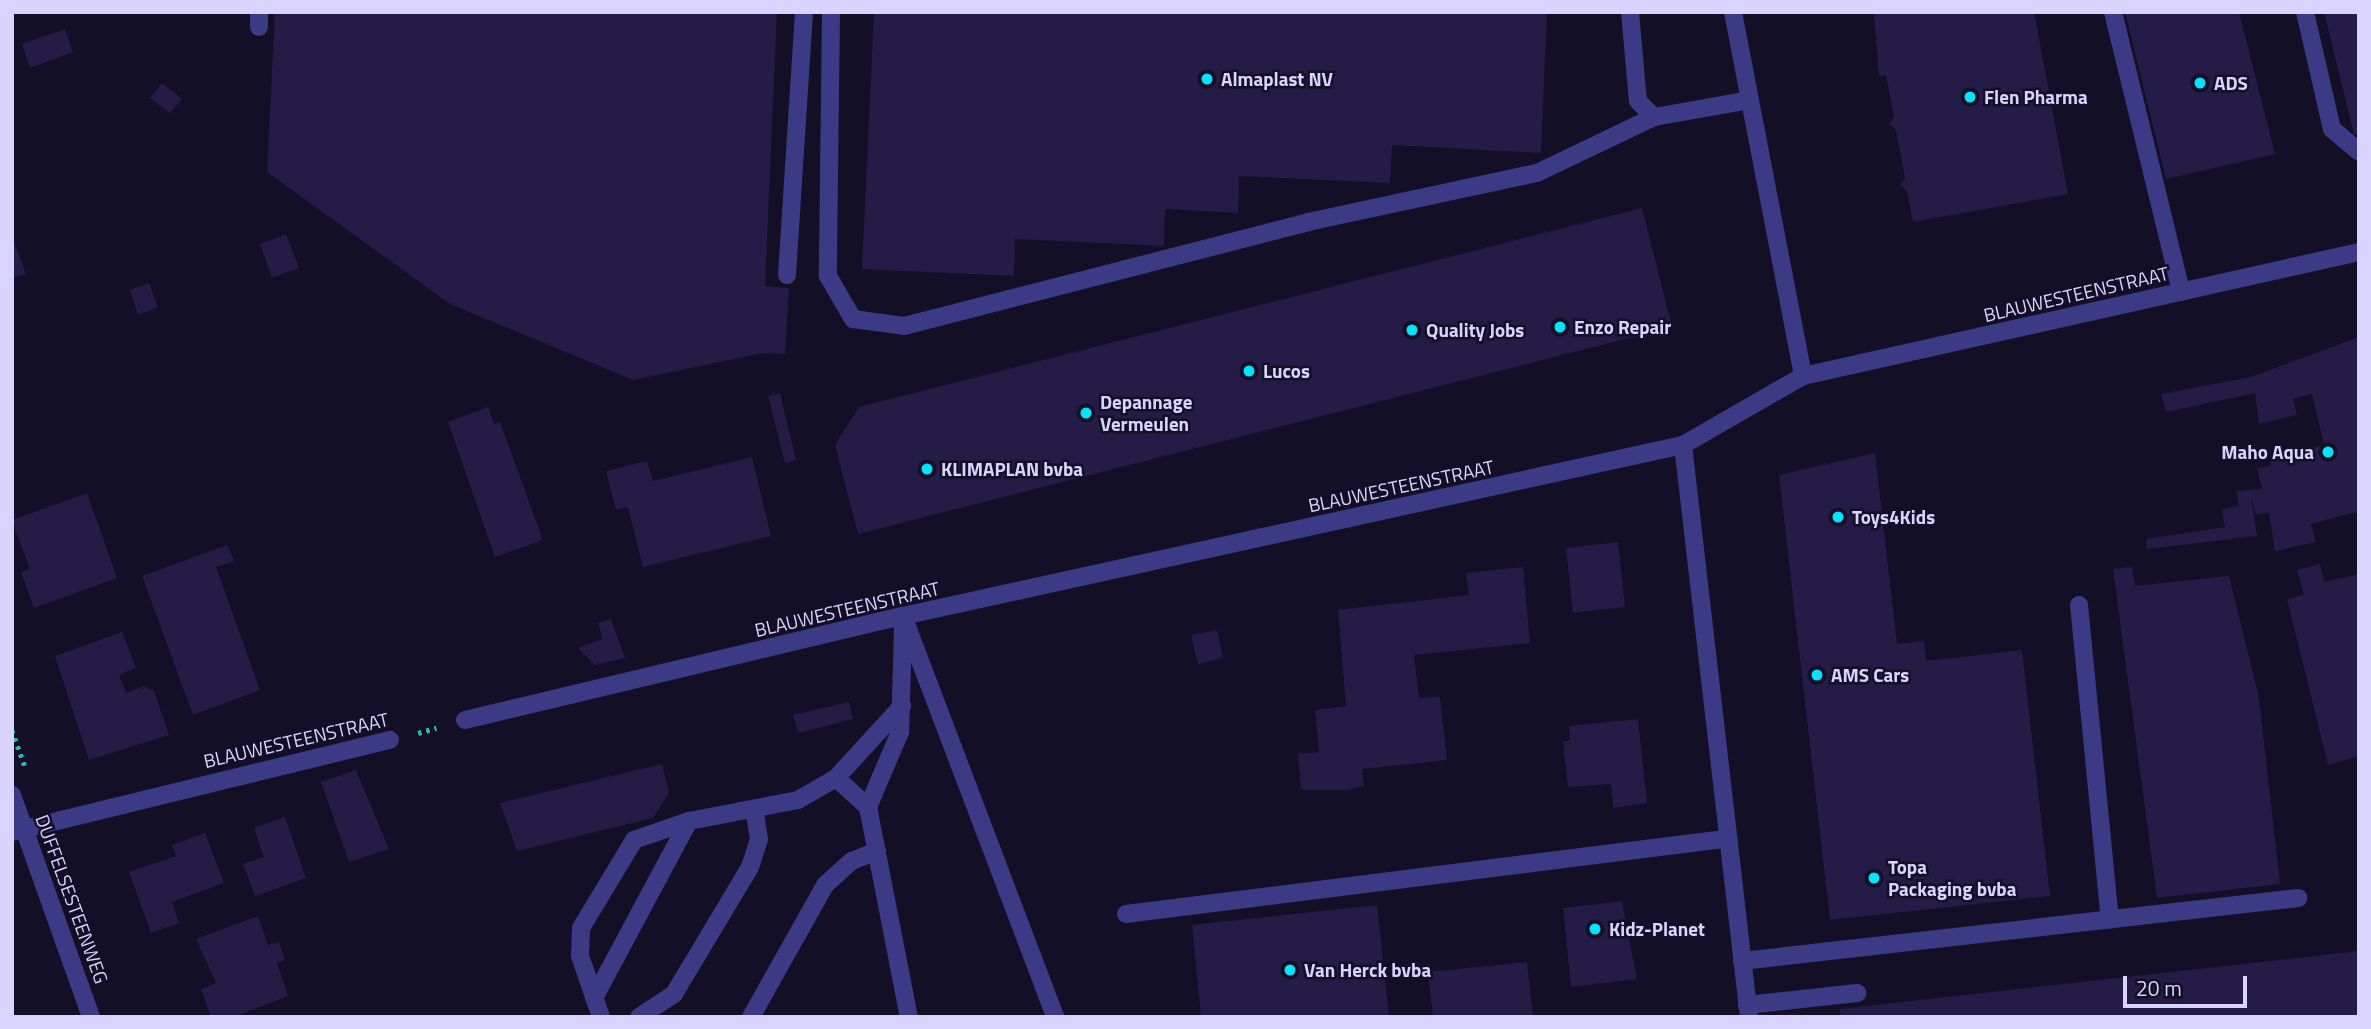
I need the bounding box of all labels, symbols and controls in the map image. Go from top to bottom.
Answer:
place label: Almaplast NV [1221,68,1333,90]
marker: Almaplast NV [1199,71,1215,87]
place label: ADS [2214,72,2248,94]
marker: ADS [2192,75,2208,91]
place label: Flen Pharma [1984,86,2088,108]
marker: Flen Pharma [1962,89,1978,105]
street label: BLAUWESTEENSTRAAT [1981,262,2171,326]
place label: Enzo Repair [1574,316,1671,338]
place label: Quality Jobs [1426,319,1524,341]
marker: Enzo Repair [1552,319,1568,335]
marker: Quality Jobs [1404,322,1420,338]
place label: Lucos [1263,360,1310,382]
marker: Lucos [1241,363,1257,379]
place label: Depannage Vermeulen [1100,391,1192,435]
marker: Depannage Vermeulen [1078,405,1094,421]
place label: Maho Aqua [2221,441,2314,463]
marker: Maho Aqua [2320,444,2336,460]
street label: BLAUWESTEENSTRAAT [1306,455,1496,517]
place label: KLIMAPLAN bvba [941,458,1083,480]
marker: KLIMAPLAN bvba [919,461,935,477]
place label: Toys4Kids [1852,506,1935,528]
marker: Toys4Kids [1830,509,1846,525]
street label: BLAUWESTEENSTRAAT [752,577,942,641]
place label: AMS Cars [1831,664,1909,686]
marker: AMS Cars [1809,667,1825,683]
street label: BLAUWESTEENSTRAAT [201,708,391,772]
street label: DUFFELSESTEENWEG [31,812,113,986]
place label: Topa Packaging bvba [1888,856,2016,900]
marker: Topa Packaging bvba [1866,870,1882,886]
place label: Kidz-Planet [1609,918,1705,940]
marker: Kidz-Planet [1587,921,1603,937]
place label: Van Herck bvba [1304,959,1431,981]
marker: Van Herck bvba [1282,962,1298,978]
scale bar [2126,962,2250,1006]
text: 20 m [2136,972,2182,1004]

